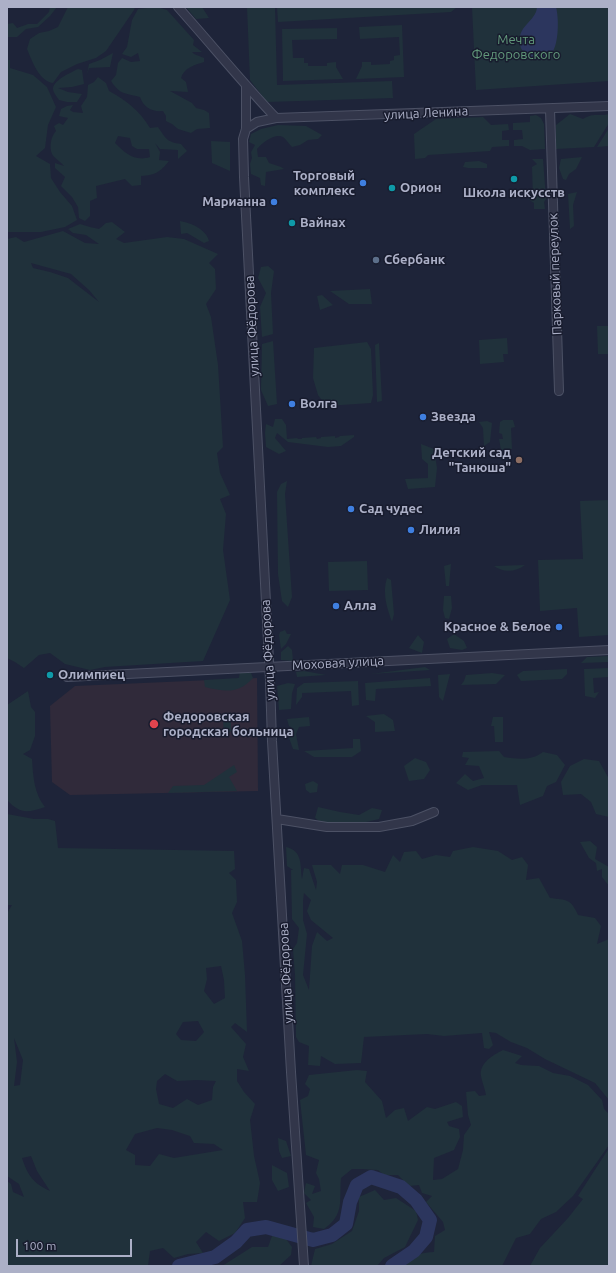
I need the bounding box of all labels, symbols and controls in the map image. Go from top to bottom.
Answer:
park label: Мечта Федоровского [472,32,560,63]
street label: улица Ленина [384,103,468,123]
place label: Торговый комплекс [293,168,355,199]
marker: Школа искусств [509,174,519,184]
marker: Торговый комплекс [358,178,368,188]
place label: Орион [400,180,441,196]
marker: Орион [387,183,397,193]
place label: Школа искусств [463,185,565,201]
place label: Марианна [202,194,266,210]
marker: Марианна [269,197,279,207]
street label: Парковый переулок [545,213,565,335]
place label: Вайнах [300,215,345,231]
marker: Вайнах [287,218,297,228]
place label: Сбербанк [384,252,445,268]
marker: Сбербанк [371,255,381,265]
street label: улица Фёдорова [242,275,262,377]
place label: Волга [300,396,337,412]
marker: Волга [287,399,297,409]
place label: Звезда [431,409,476,425]
marker: Звезда [418,412,428,422]
place label: Детский сад "Танюша" [432,445,511,476]
marker: Детский сад "Танюша" [514,455,524,465]
place label: Сад чудес [359,501,422,517]
marker: Сад чудес [346,504,356,514]
place label: Лилия [419,522,460,538]
marker: Лилия [406,525,416,535]
place label: Алла [344,598,376,614]
street label: улица Фёдорова [258,599,278,701]
marker: Алла [331,601,341,611]
place label: Красное & Белое [444,619,551,635]
marker: Красное & Белое [554,622,564,632]
street label: Моховая улица [292,653,384,673]
place label: Олимпиец [58,667,125,683]
marker: Олимпиец [45,670,55,680]
place label: Федоровская городская больница [163,709,293,740]
marker: Федоровская городская больница [148,718,160,730]
street label: улица Фёдорова [276,922,296,1024]
scale bar [18,1231,134,1257]
text: 100 m [23,1239,56,1252]

